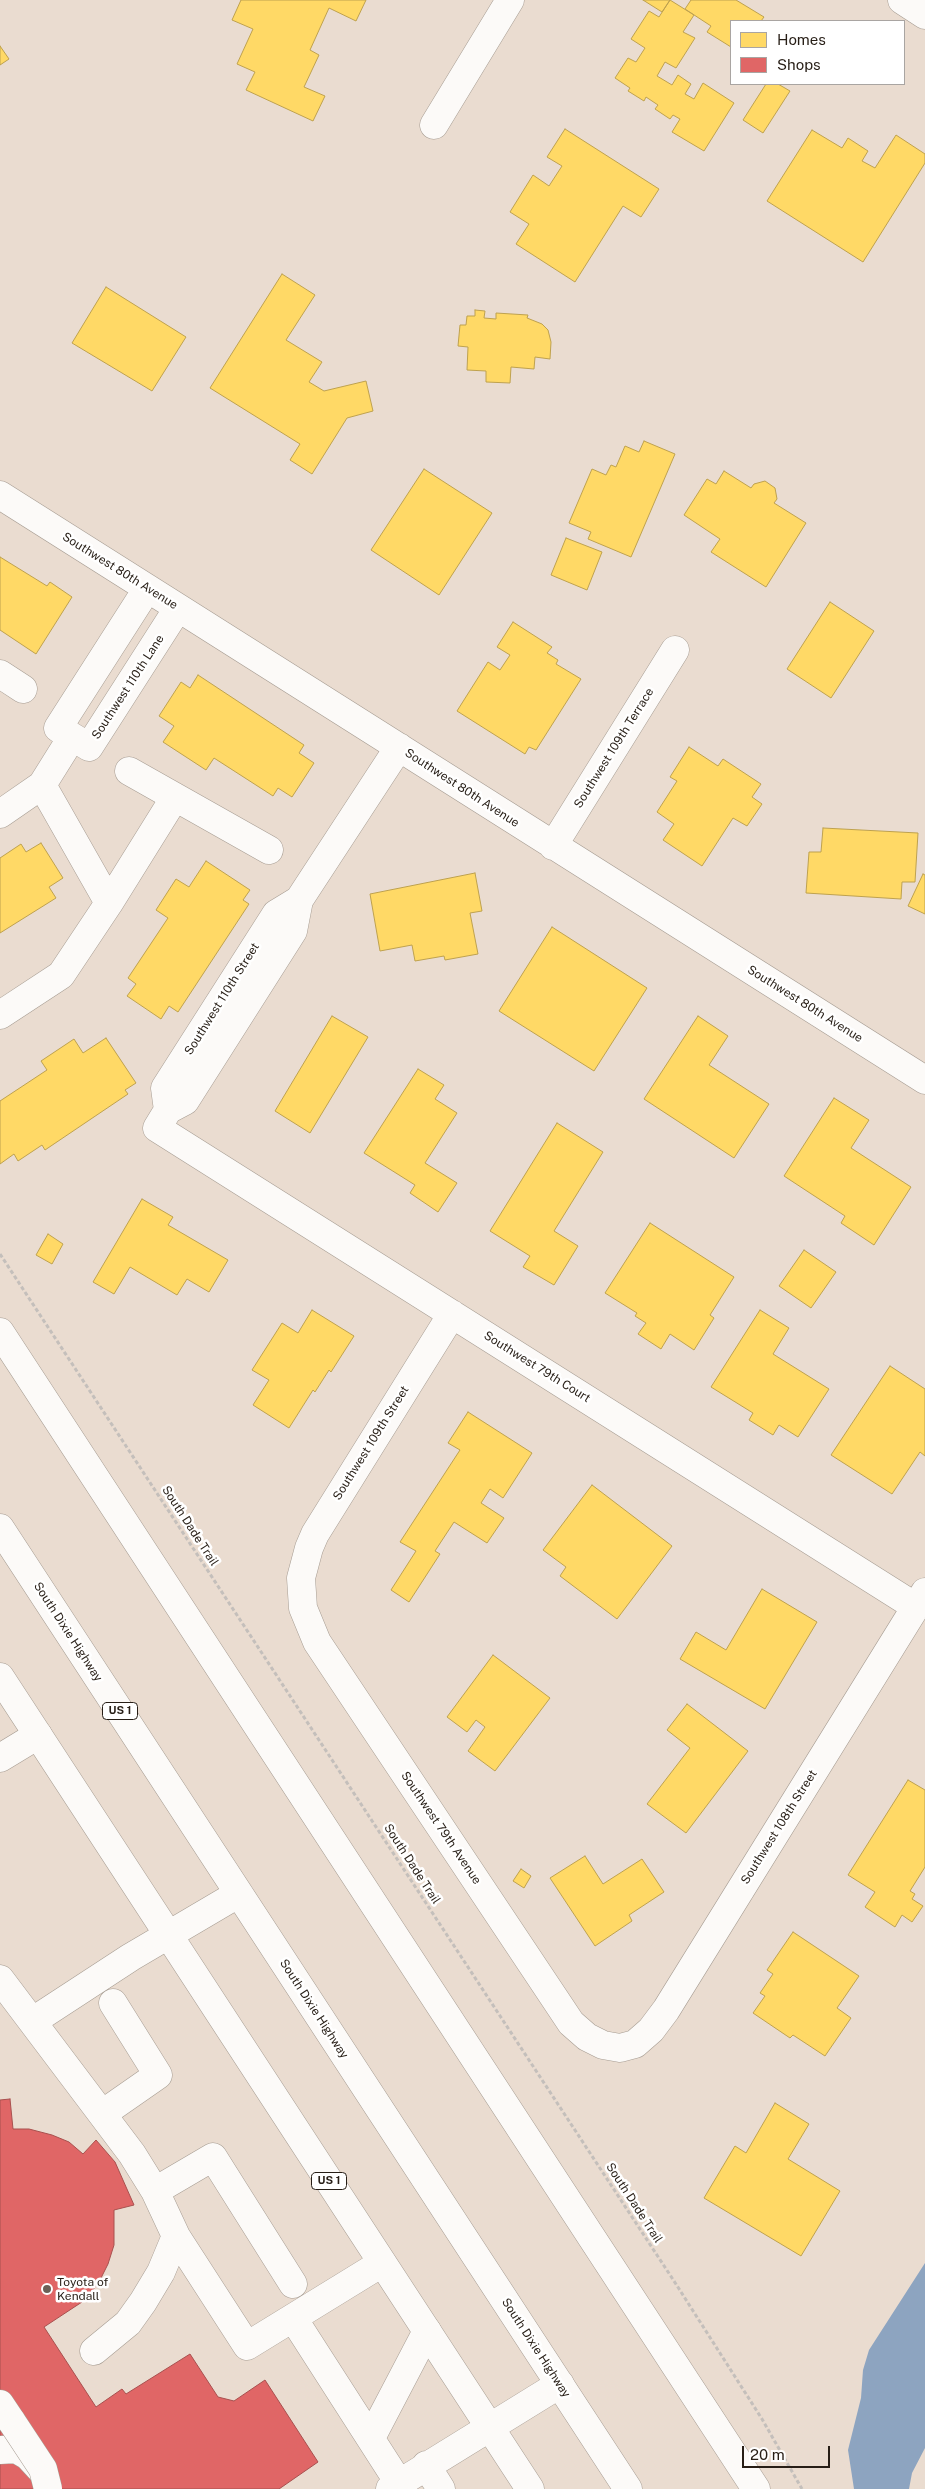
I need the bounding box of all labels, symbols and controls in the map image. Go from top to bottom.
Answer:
legend [730,20,905,85]
text: Homes [777,31,826,48]
text: Shops [777,56,821,73]
street label: Southwest 80th Avenue [60,530,180,612]
street label: Southwest 110th Lane [89,632,167,742]
street label: Southwest 109th Terrace [571,685,657,811]
street label: Southwest 80th Avenue [402,746,522,830]
street label: Southwest 110th Street [182,940,262,1058]
street label: Southwest 80th Avenue [745,963,865,1045]
street label: Southwest 79th Court [481,1328,593,1406]
street label: Southwest 109th Street [330,1383,412,1503]
street label: South Dade Trail [159,1483,221,1569]
street label: South Dixie Highway [31,1580,105,1684]
road number: US 1 [102,1702,138,1720]
street label: Southwest 108th Street [738,1767,820,1887]
street label: Southwest 79th Avenue [398,1769,484,1887]
street label: South Dade Trail [381,1821,443,1907]
street label: South Dixie Highway [277,1957,351,2061]
street label: South Dade Trail [603,2160,665,2246]
road number: US 1 [312,2172,346,2190]
place label: Toyota of Kendall [57,2275,108,2303]
marker: Toyota of Kendall [41,2283,53,2295]
street label: South Dixie Highway [499,2296,573,2400]
scale bar [745,2436,832,2468]
text: 20 m [750,2446,785,2463]

